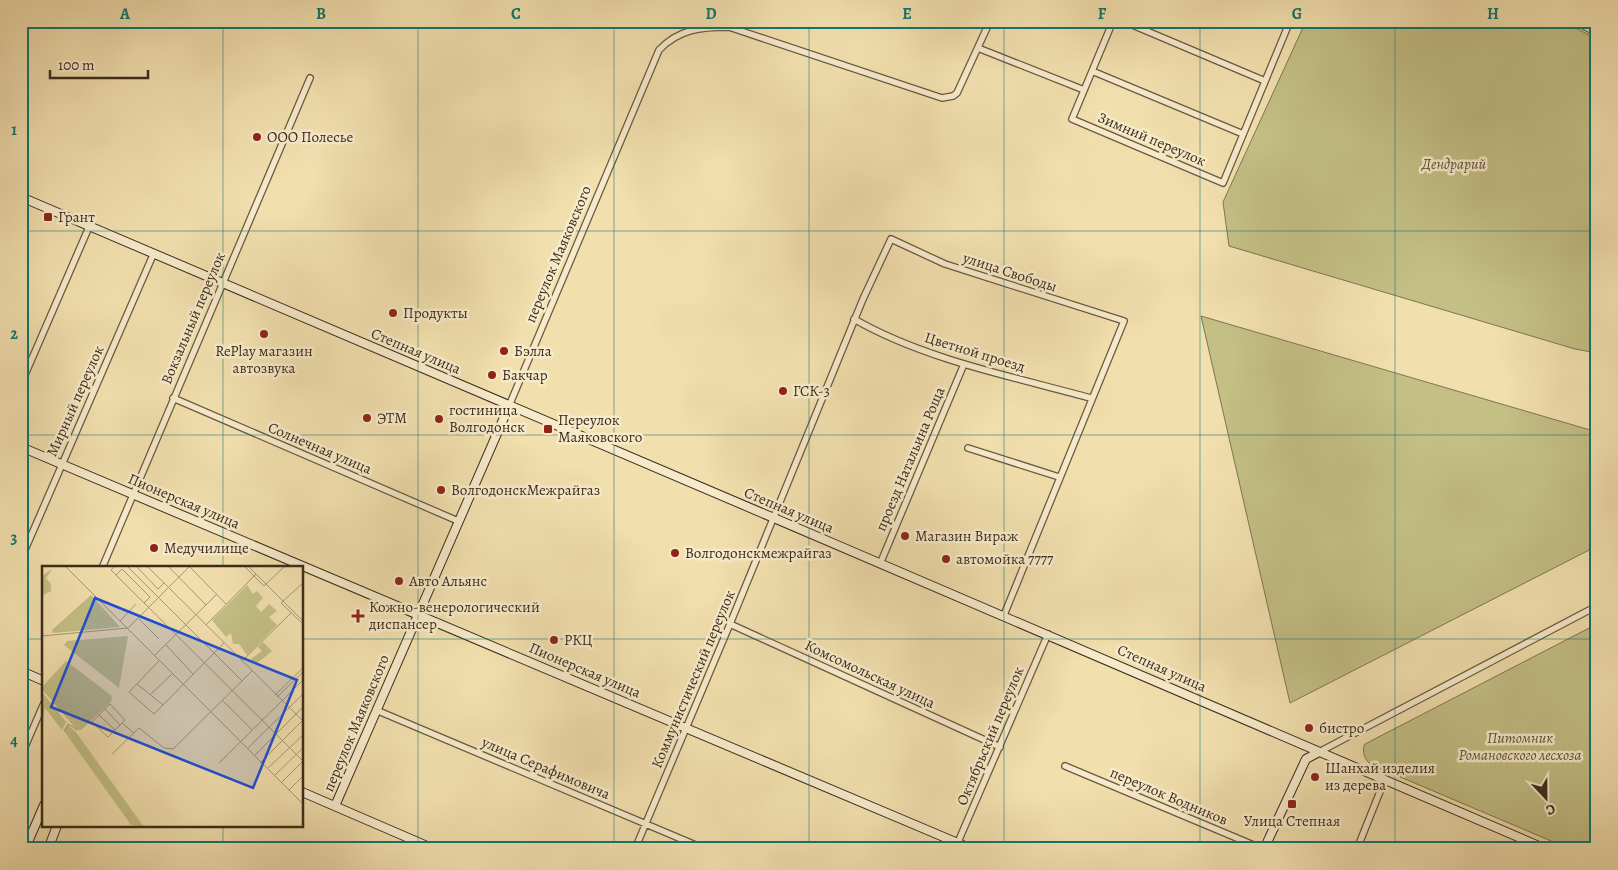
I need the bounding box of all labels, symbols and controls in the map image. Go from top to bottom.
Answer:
text: A [119,3,131,25]
text: B [316,3,326,25]
text: C [511,3,521,25]
text: D [705,3,717,25]
text: E [902,3,912,25]
text: F [1098,3,1107,25]
text: G [1292,3,1302,25]
text: H [1487,3,1499,25]
scale bar [50,48,148,80]
text: 100 m [58,55,95,75]
street label: Зимний переулок [1095,107,1209,171]
text: 1 [11,119,17,141]
place label: ООО Полесье [267,127,353,147]
marker: ООО Полесье [251,131,263,143]
park label: Дендрарий [1421,154,1487,174]
street label: переулок Маяковского [520,182,596,326]
place label: Грант [58,207,95,227]
marker: Грант [42,211,54,223]
street label: улица Свободы [959,247,1060,297]
street label: Вокзальный переулок [156,249,230,387]
place label: Продукты [403,303,468,323]
marker: Продукты [387,307,399,319]
text: 2 [10,323,18,345]
street label: Степная улица [368,323,464,379]
street label: Цветной проезд [922,327,1028,377]
marker: RePlay магазин автозвука [258,328,270,340]
place label: RePlay магазин автозвука [215,341,313,378]
place label: Бэлла [514,341,552,361]
street label: Мирный переулок [42,342,109,460]
marker: Бэлла [498,345,510,357]
place label: Бакчар [502,365,548,385]
marker: Бакчар [486,369,498,381]
place label: ГСК-3 [793,381,830,401]
street label: проезд Натальина Роща [871,384,950,534]
marker: ГСК-3 [777,385,789,397]
place label: гостиница Волгодонск [449,400,525,437]
place label: ЭТМ [377,408,407,428]
place label: Переулок Маяковского [558,410,642,447]
marker: ЭТМ [361,412,373,424]
marker: гостиница Волгодонск [433,413,445,425]
street label: Солнечная улица [265,417,375,479]
marker: Переулок Маяковского [542,423,554,435]
street label: Пионерская улица [125,468,243,534]
place label: ВолгодонскМежрайгаз [451,480,600,500]
street label: Степная улица [741,482,837,538]
marker: ВолгодонскМежрайгаз [435,484,447,496]
place label: Магазин Вираж [915,526,1018,546]
text: 3 [11,527,18,549]
marker: Магазин Вираж [899,530,911,542]
place label: Медучилище [164,538,249,558]
marker: Медучилище [148,542,160,554]
place label: Волгодонскмежрайгаз [685,543,832,563]
marker: Волгодонскмежрайгаз [669,547,681,559]
place label: автомойка 7777 [956,549,1054,569]
marker: автомойка 7777 [940,553,952,565]
inset map [42,566,304,828]
place label: Авто Альянс [408,571,487,591]
marker: Авто Альянс [393,575,405,587]
street label: Коммунистический переулок [646,587,740,771]
place label: Кожно-венерологический диспансер [368,597,540,634]
marker: Кожно-венерологический диспансер [351,609,365,623]
place label: РКЦ [564,630,593,650]
marker: РКЦ [548,634,560,646]
street label: Комсомольская улица [802,635,938,713]
street label: Пионерская улица [526,637,644,703]
street label: Степная улица [1114,639,1210,697]
street label: переулок Маяковского [318,651,394,795]
street label: Октябрьский переулок [952,663,1028,808]
place label: бистро [1319,718,1364,738]
marker: бистро [1303,722,1315,734]
park label: Питомник Романовского лесхоза [1458,728,1582,765]
text: 4 [10,730,18,752]
street label: улица Серафимовича [478,732,613,804]
place label: Шанхай изделия из дерева [1325,758,1435,795]
street label: переулок Водников [1107,762,1231,830]
marker: Шанхай изделия из дерева [1309,771,1321,783]
north arrow [1520,772,1570,822]
marker: Улица Степная [1286,798,1298,810]
text: С [1543,799,1558,820]
place label: Улица Степная [1244,811,1340,831]

